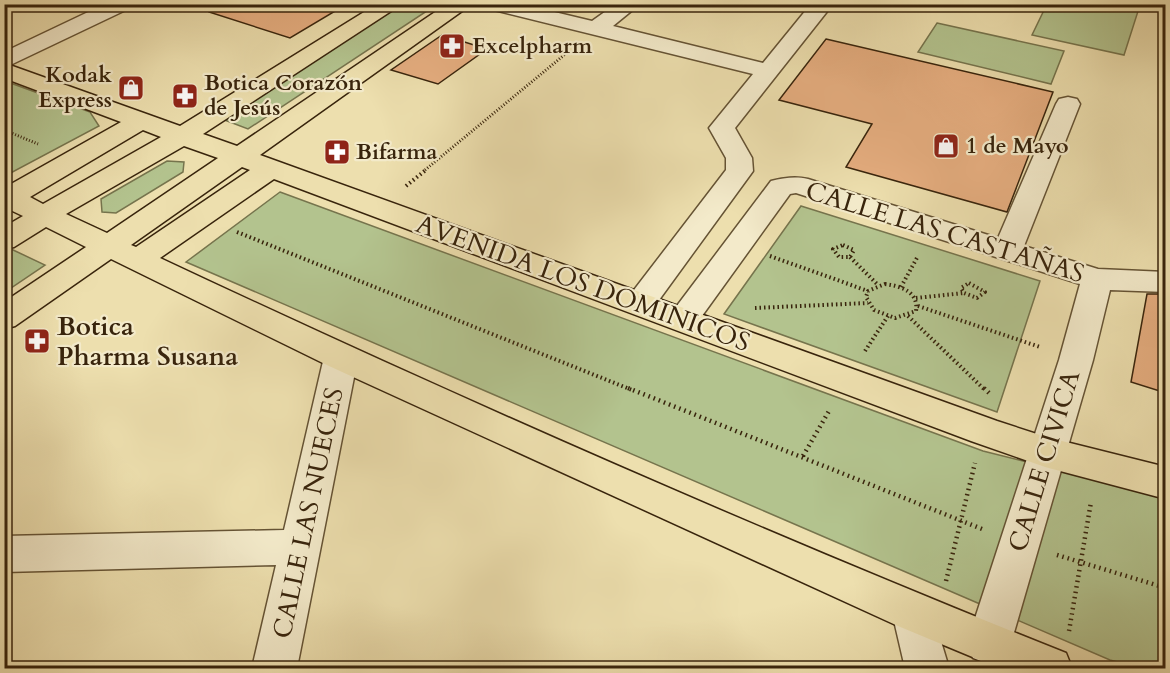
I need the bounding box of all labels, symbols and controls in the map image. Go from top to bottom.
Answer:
pharmacy icon: Excelpharm [437,31,467,61]
place label: Excelpharm [472,31,593,61]
place label: Kodak Express [38,60,112,115]
place label: Botica Corazón de Jesús [204,68,362,123]
shop icon: Kodak Express [116,73,146,103]
pharmacy icon: Botica Corazón de Jesús [170,81,200,111]
shop icon: 1 de Mayo [931,131,961,161]
place label: 1 de Mayo [966,131,1069,161]
pharmacy icon: Bifarma [322,137,352,167]
place label: Bifarma [356,137,437,167]
street label: CALLE LAS CASTAÑAS [801,173,1089,291]
street label: AVENIDA LOS DOMINICOS [411,206,755,360]
place label: Botica Pharma Susana [57,309,238,374]
pharmacy icon: Botica Pharma Susana [22,326,52,356]
street label: CALLE CIVICA [1000,366,1088,556]
street label: CALLE LAS NUECES [264,384,352,642]

